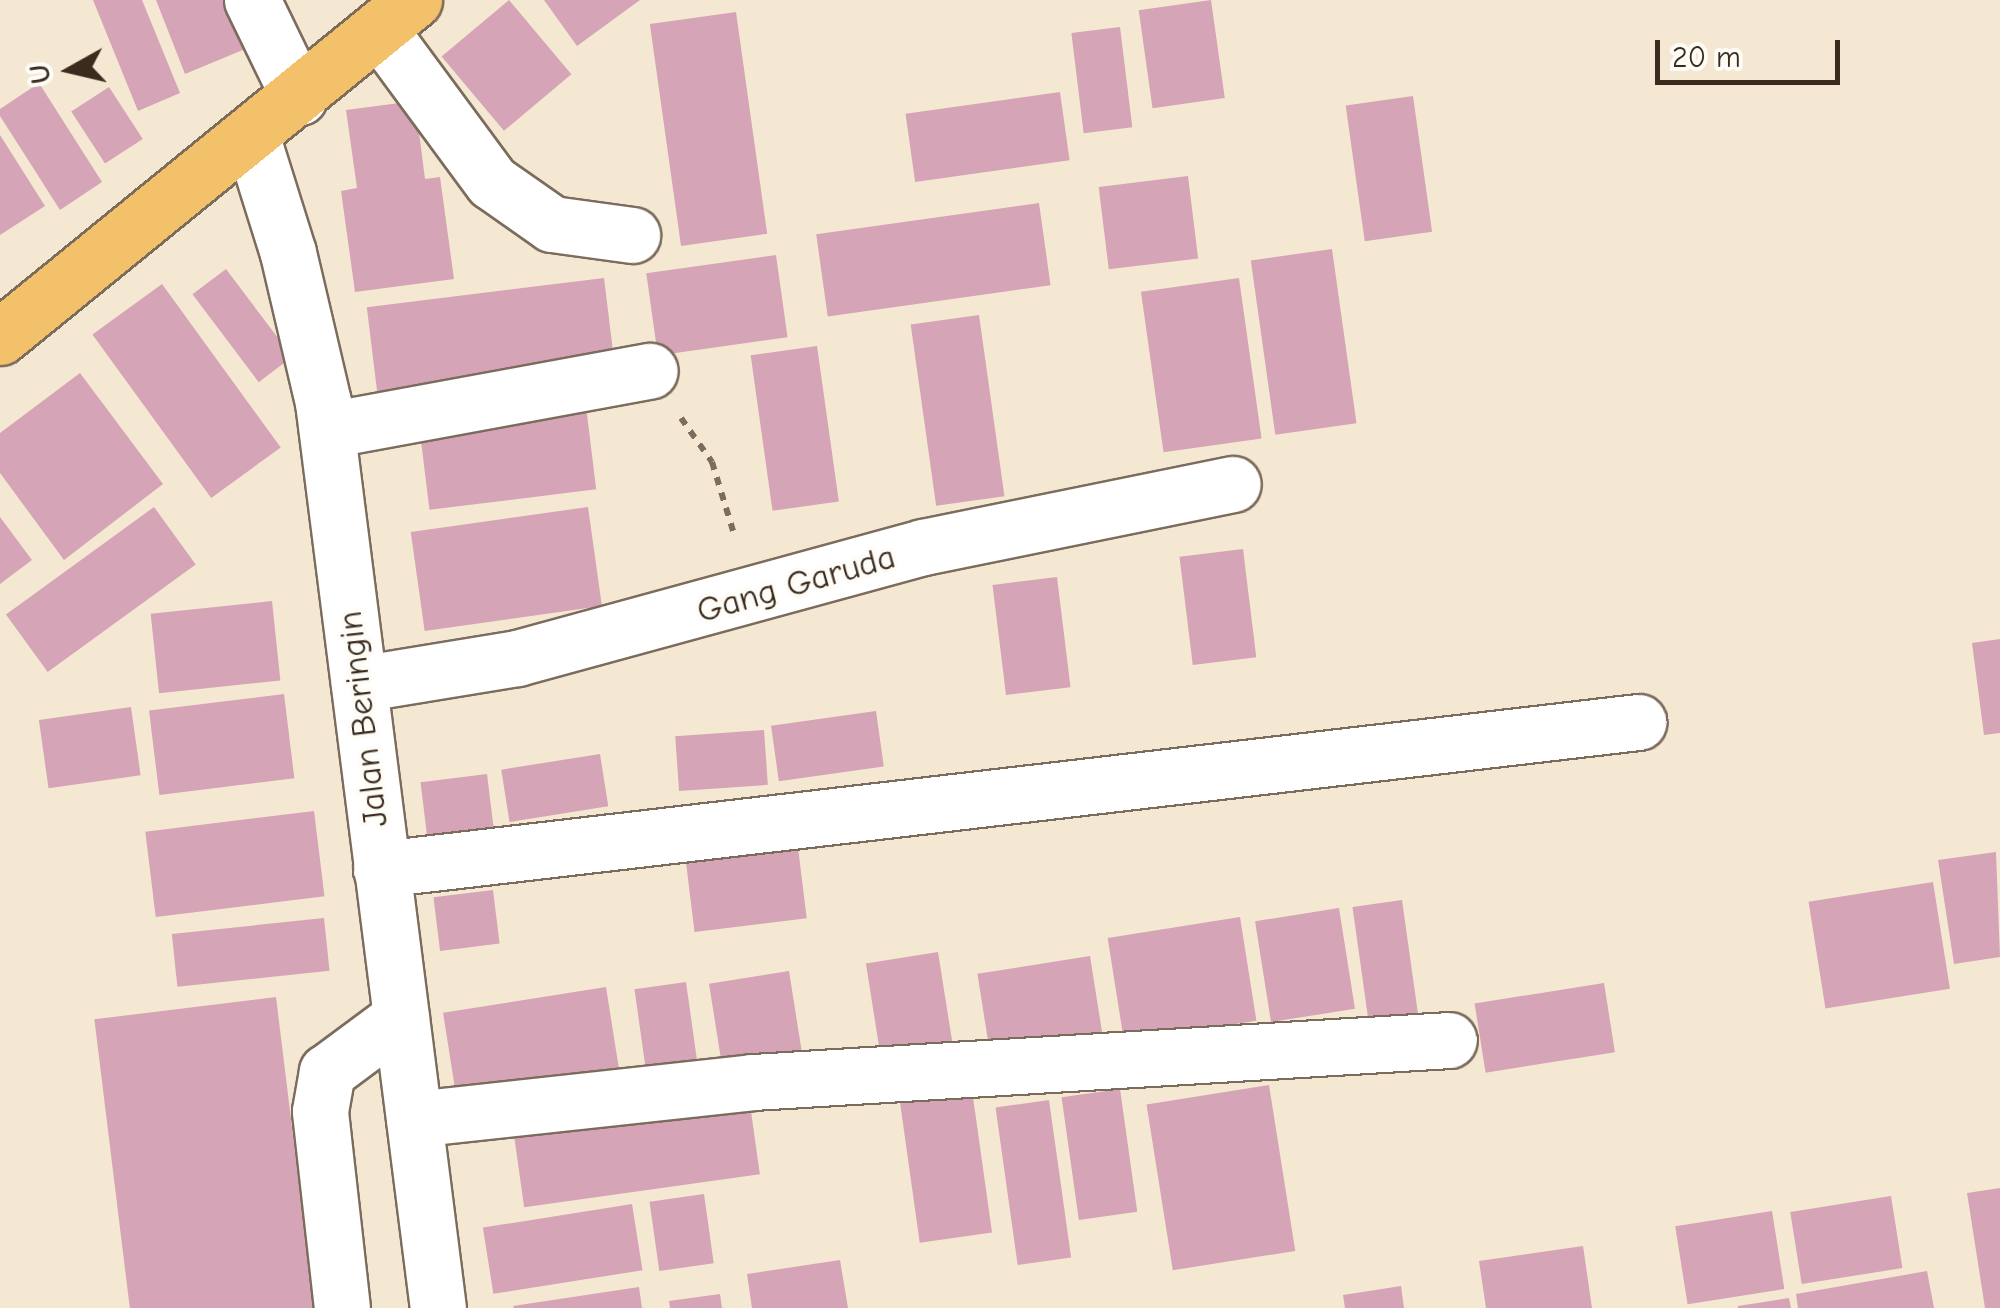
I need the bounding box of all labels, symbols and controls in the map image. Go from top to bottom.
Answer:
north arrow [20,20,120,120]
scale bar [1660,20,1845,82]
text: 20 m [1672,40,1741,75]
text: U [23,63,57,86]
street label: Gang Garuda [692,536,900,632]
street label: Jalan Beringin [329,609,397,829]

